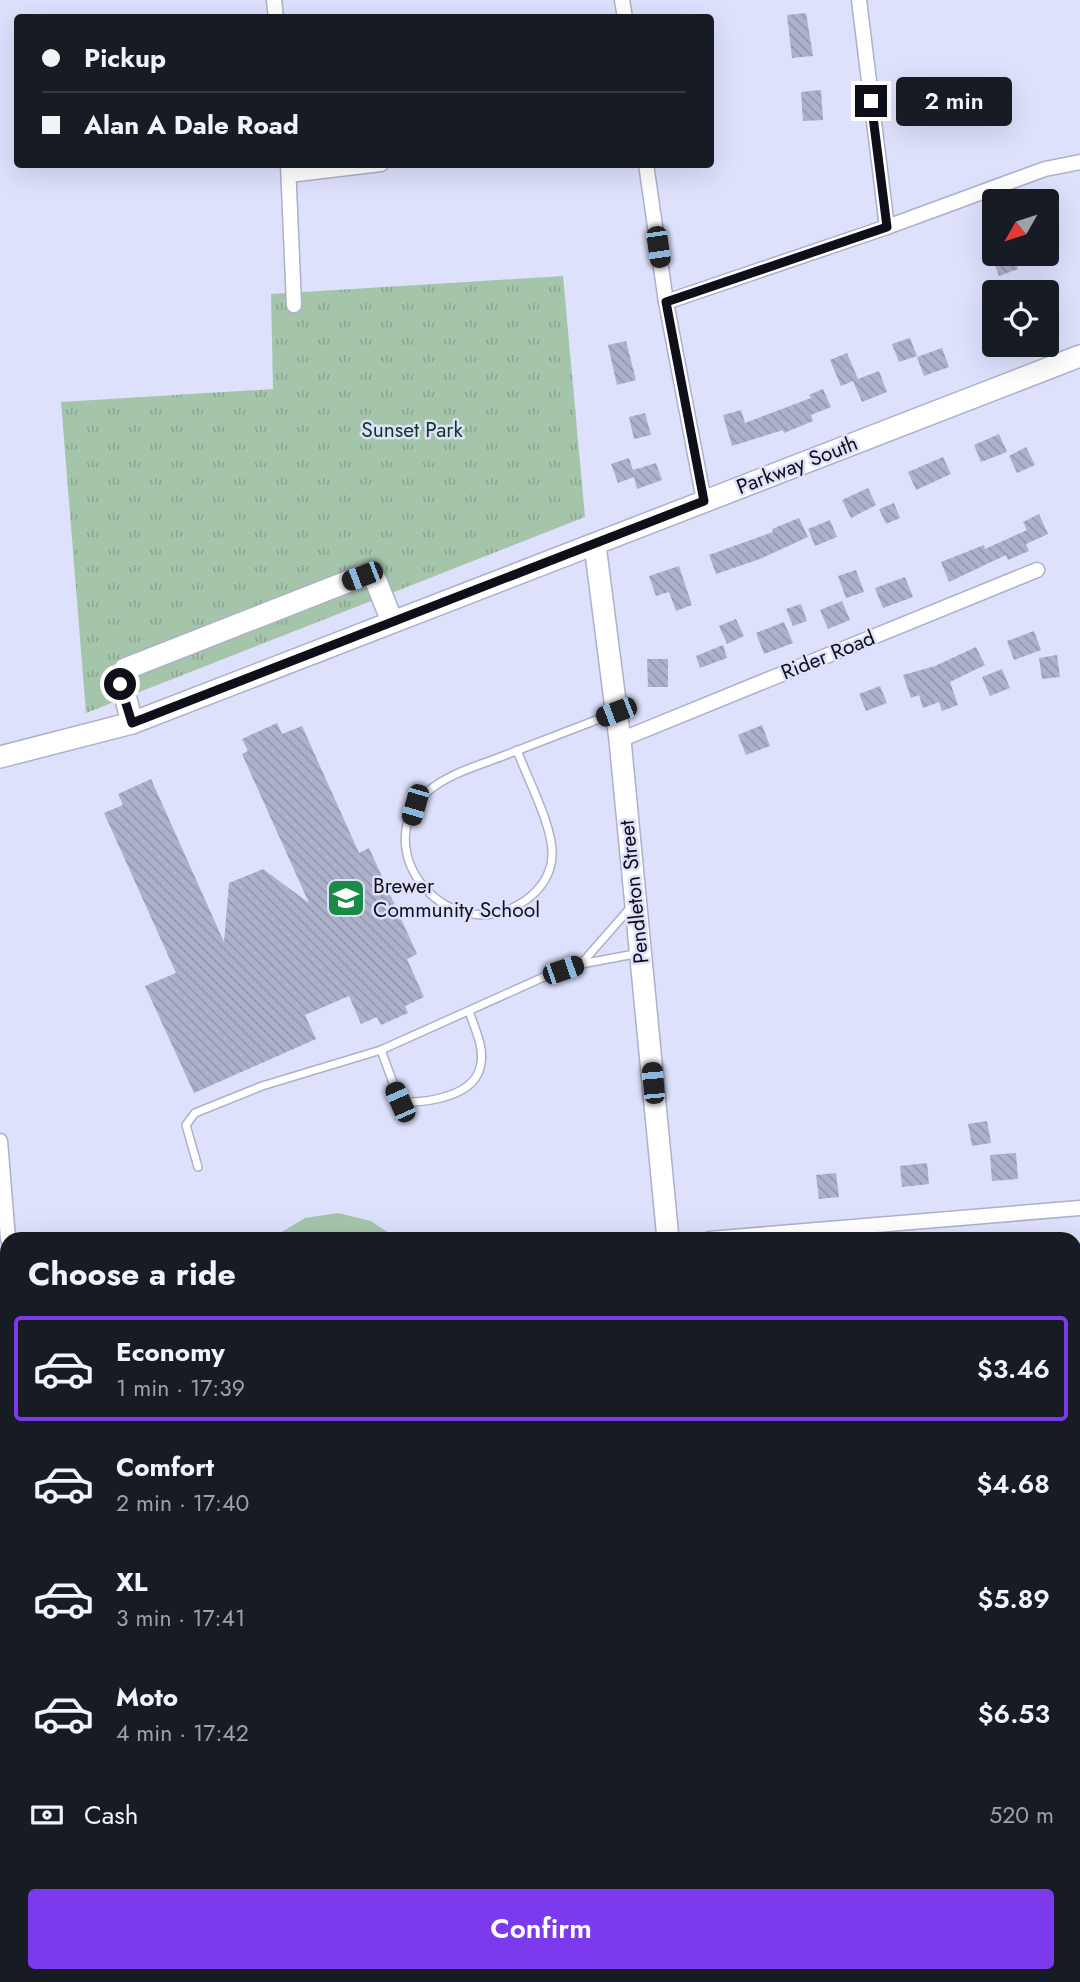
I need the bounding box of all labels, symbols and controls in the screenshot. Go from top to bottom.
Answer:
text: Pickup [84,39,166,77]
callout: 2 min [896,76,1011,126]
text: 2 min [924,84,984,118]
route end [855,85,887,117]
text: Alan A Dale Road [84,106,299,144]
north arrow [982,189,1059,266]
map controls [982,189,1059,357]
car [645,225,672,269]
button: locate [982,280,1059,357]
park label: Sunset Park [361,415,464,445]
street label: Parkway South [732,428,862,502]
car [339,559,386,593]
street label: Rider Road [777,623,879,687]
route start [104,668,136,700]
car [593,695,640,729]
car [400,782,431,828]
street label: Pendleton Street [612,819,656,965]
place label: Brewer Community School [373,871,540,925]
school or university icon: Brewer Community School [325,877,367,919]
car [540,953,587,987]
car [641,1061,666,1105]
car [382,1079,419,1125]
text: Choose a ride [28,1251,236,1297]
text: Economy [116,1333,225,1371]
icon: car [32,1337,95,1400]
text: $3.46 [977,1350,1050,1388]
text: 1 min · 17:39 [116,1371,245,1405]
text: Comfort [116,1448,214,1486]
icon: car [32,1452,95,1515]
text: $4.68 [976,1465,1050,1503]
text: 2 min · 17:40 [116,1486,249,1520]
text: XL [116,1563,148,1601]
icon: car [32,1567,95,1630]
text: $5.89 [978,1580,1050,1618]
text: 3 min · 17:41 [116,1601,245,1635]
text: Moto [116,1678,178,1716]
icon: car [32,1682,95,1745]
text: $6.53 [978,1695,1050,1733]
text: 4 min · 17:42 [116,1716,249,1750]
icon: cash [28,1796,66,1834]
text: Cash [84,1796,138,1834]
text: 520 m [989,1798,1054,1832]
button: Confirm [28,1889,1054,1969]

